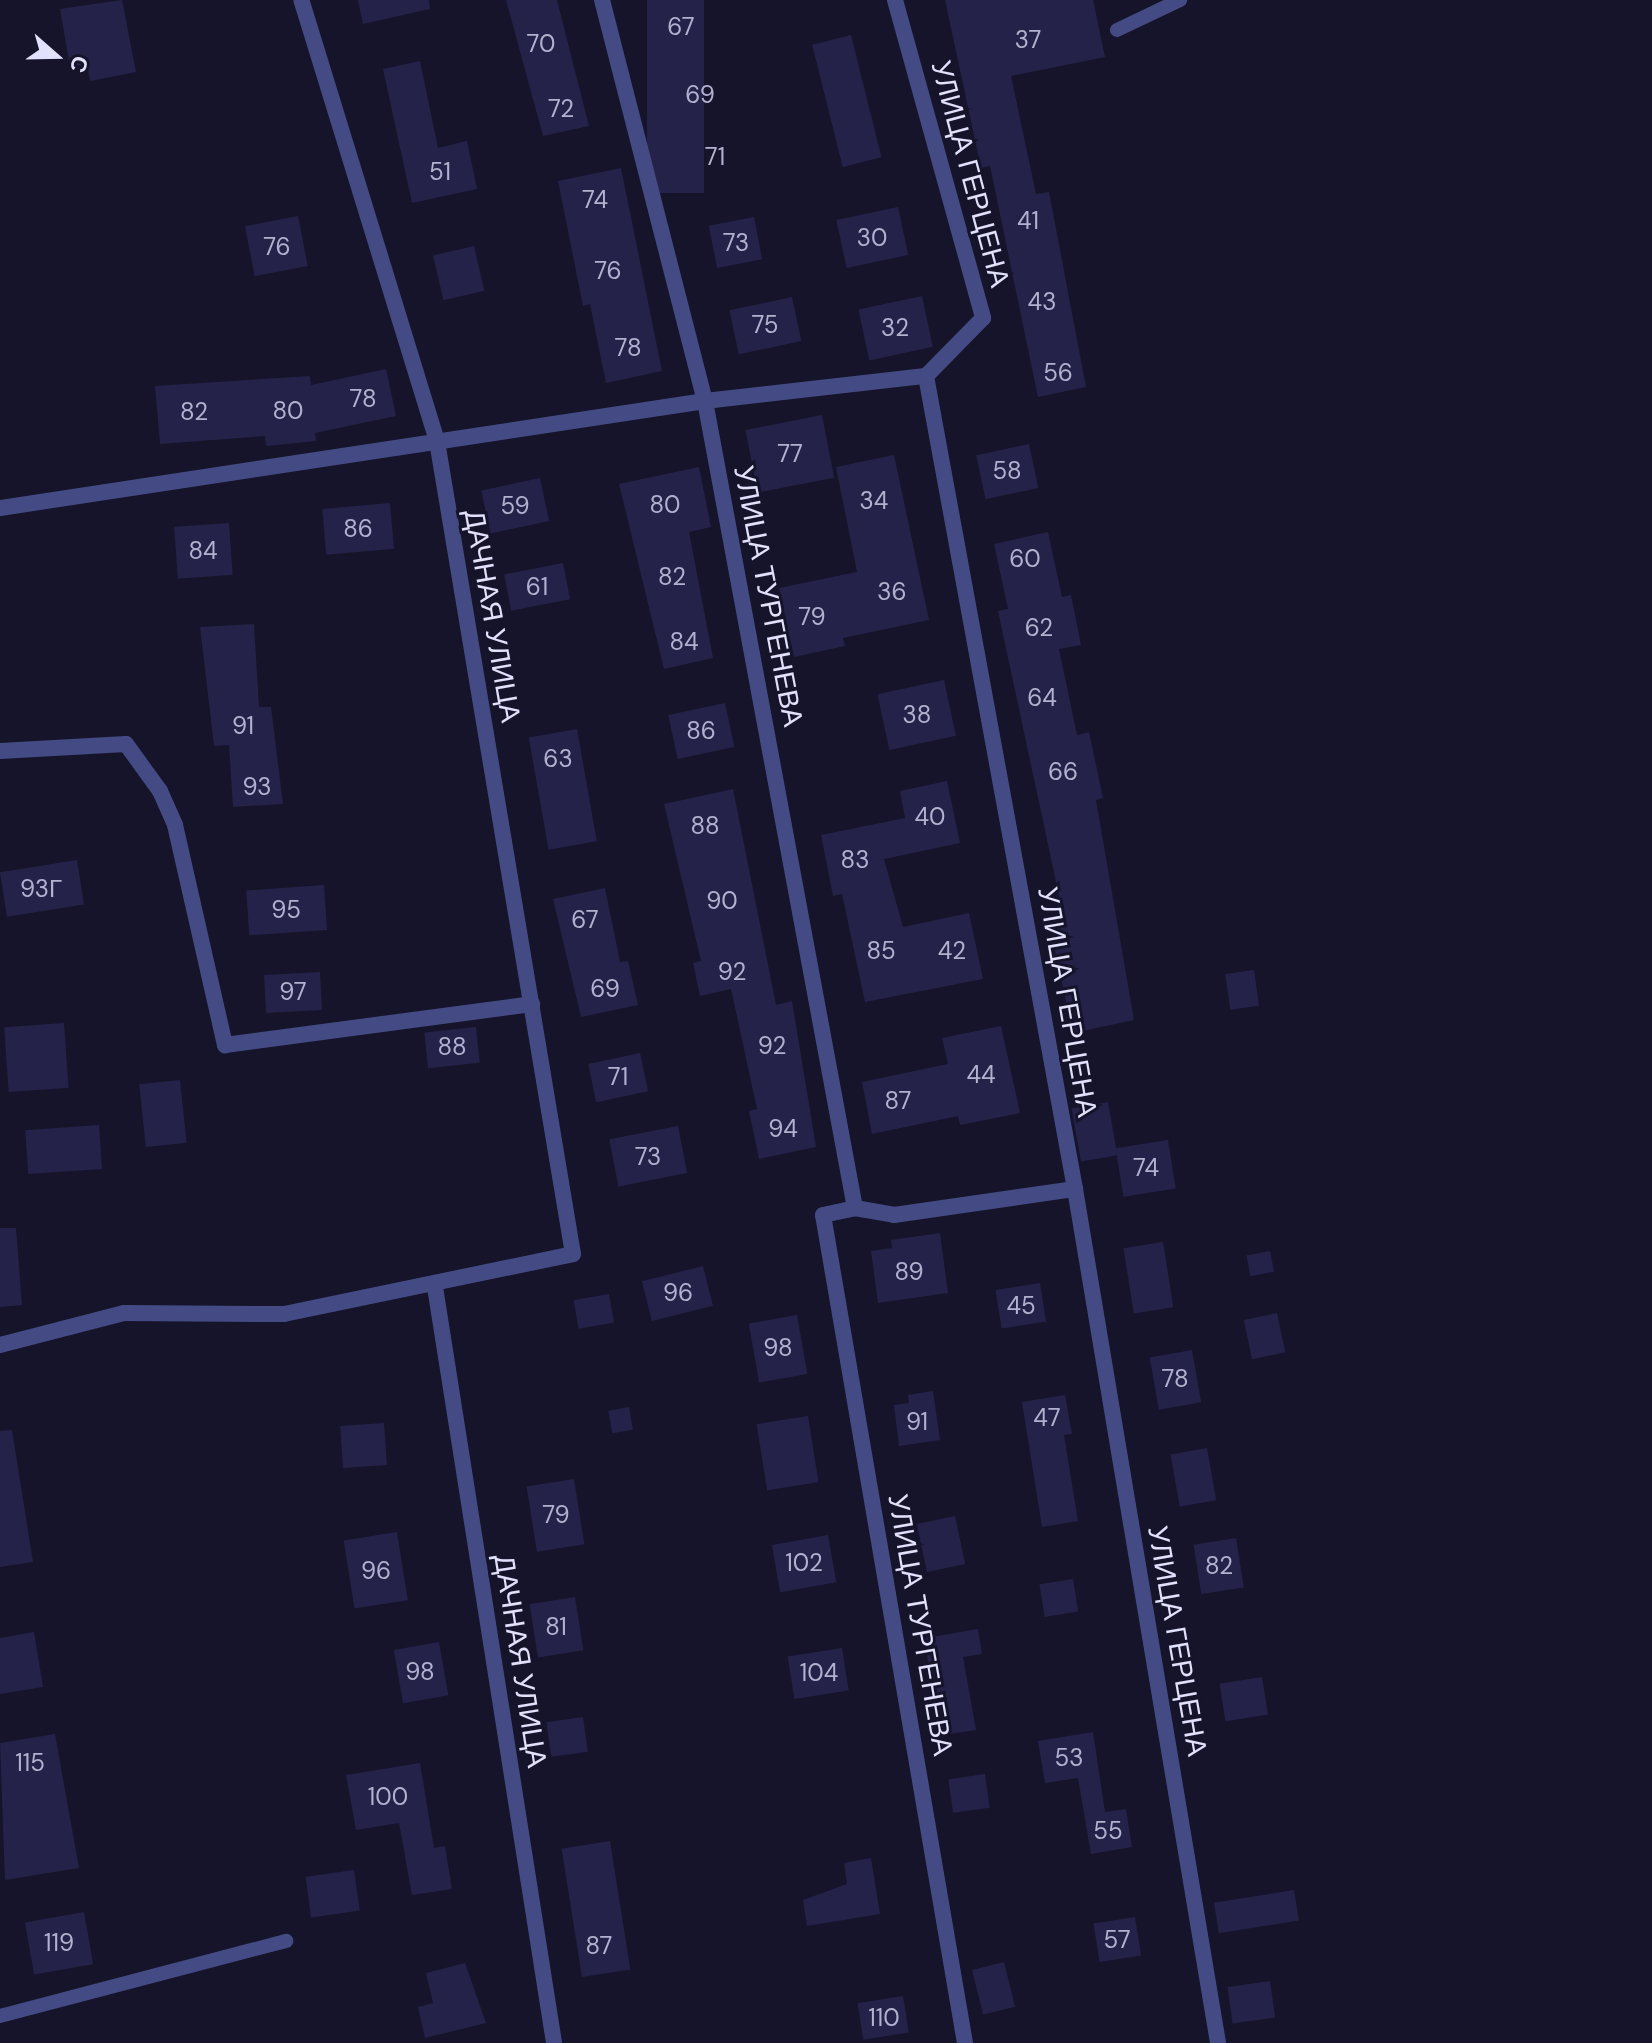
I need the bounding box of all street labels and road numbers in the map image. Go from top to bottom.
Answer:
street label: УЛИЦА ГЕРЦЕНА [924,57,1016,291]
street label: УЛИЦА ТУРГЕНЕВА [726,463,810,729]
street label: ДАЧНАЯ УЛИЦА [457,507,527,725]
street label: УЛИЦА ГЕРЦЕНА [1030,884,1104,1120]
street label: УЛИЦА ТУРГЕНЕВА [880,1492,960,1758]
street label: УЛИЦА ГЕРЦЕНА [1140,1523,1214,1759]
street label: ДАЧНАЯ УЛИЦА [487,1552,553,1770]

